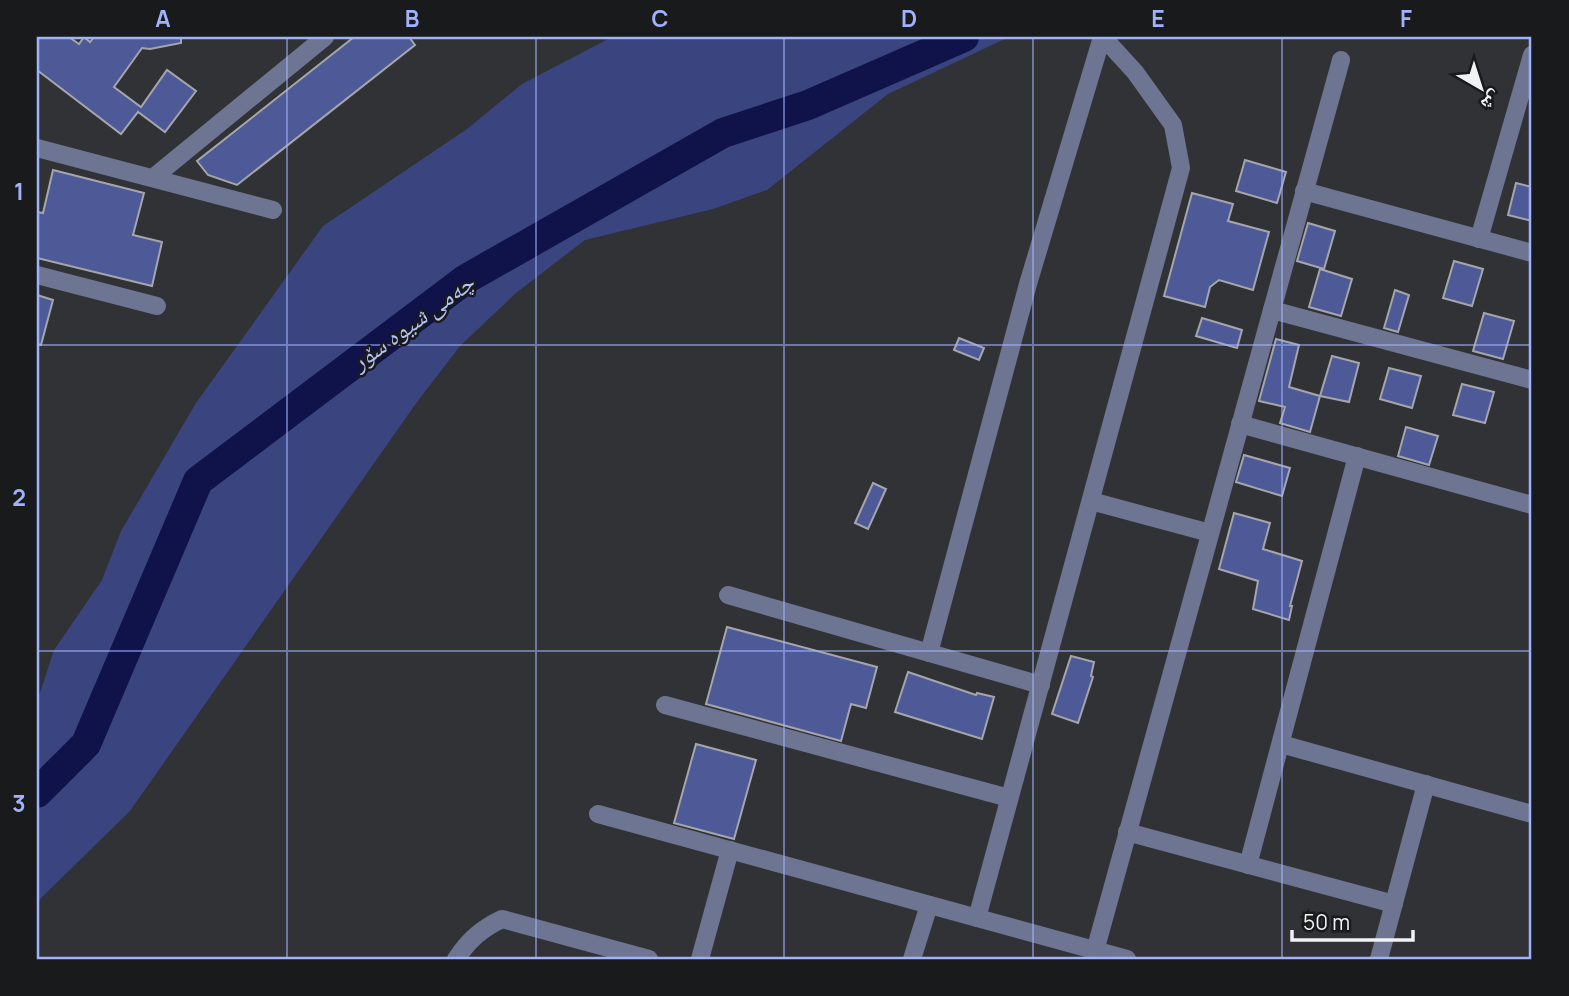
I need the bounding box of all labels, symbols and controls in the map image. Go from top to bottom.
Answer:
text: A [155,2,171,34]
text: B [405,2,419,34]
text: C [652,2,669,34]
text: D [901,2,917,34]
text: E [1151,2,1165,34]
text: F [1400,2,1412,34]
north arrow [1446,52,1516,122]
text: ش [1476,85,1508,118]
text: 1 [14,175,24,207]
water label: چەمی شیوە سۆر [342,265,481,378]
text: 2 [12,481,26,513]
text: 3 [12,787,26,819]
scale bar [1292,898,1413,942]
text: 50 m [1303,908,1350,936]

